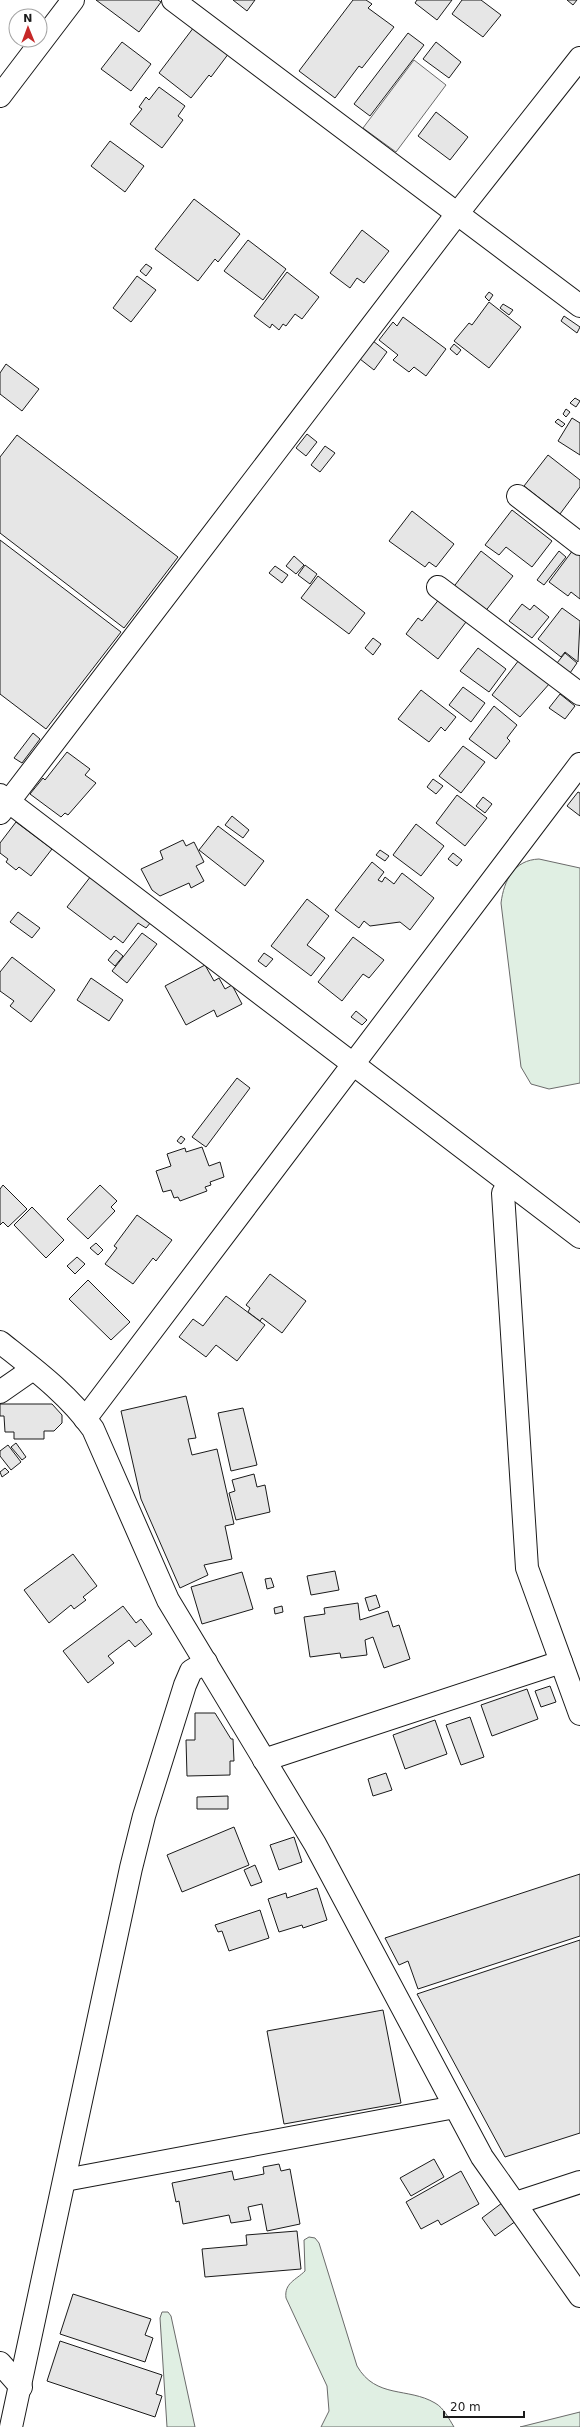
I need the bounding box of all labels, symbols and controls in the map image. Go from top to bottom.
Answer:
north arrow [8,8,48,48]
text: N [23,12,33,25]
scale bar [444,2393,524,2419]
text: 20 m [450,2400,481,2414]

